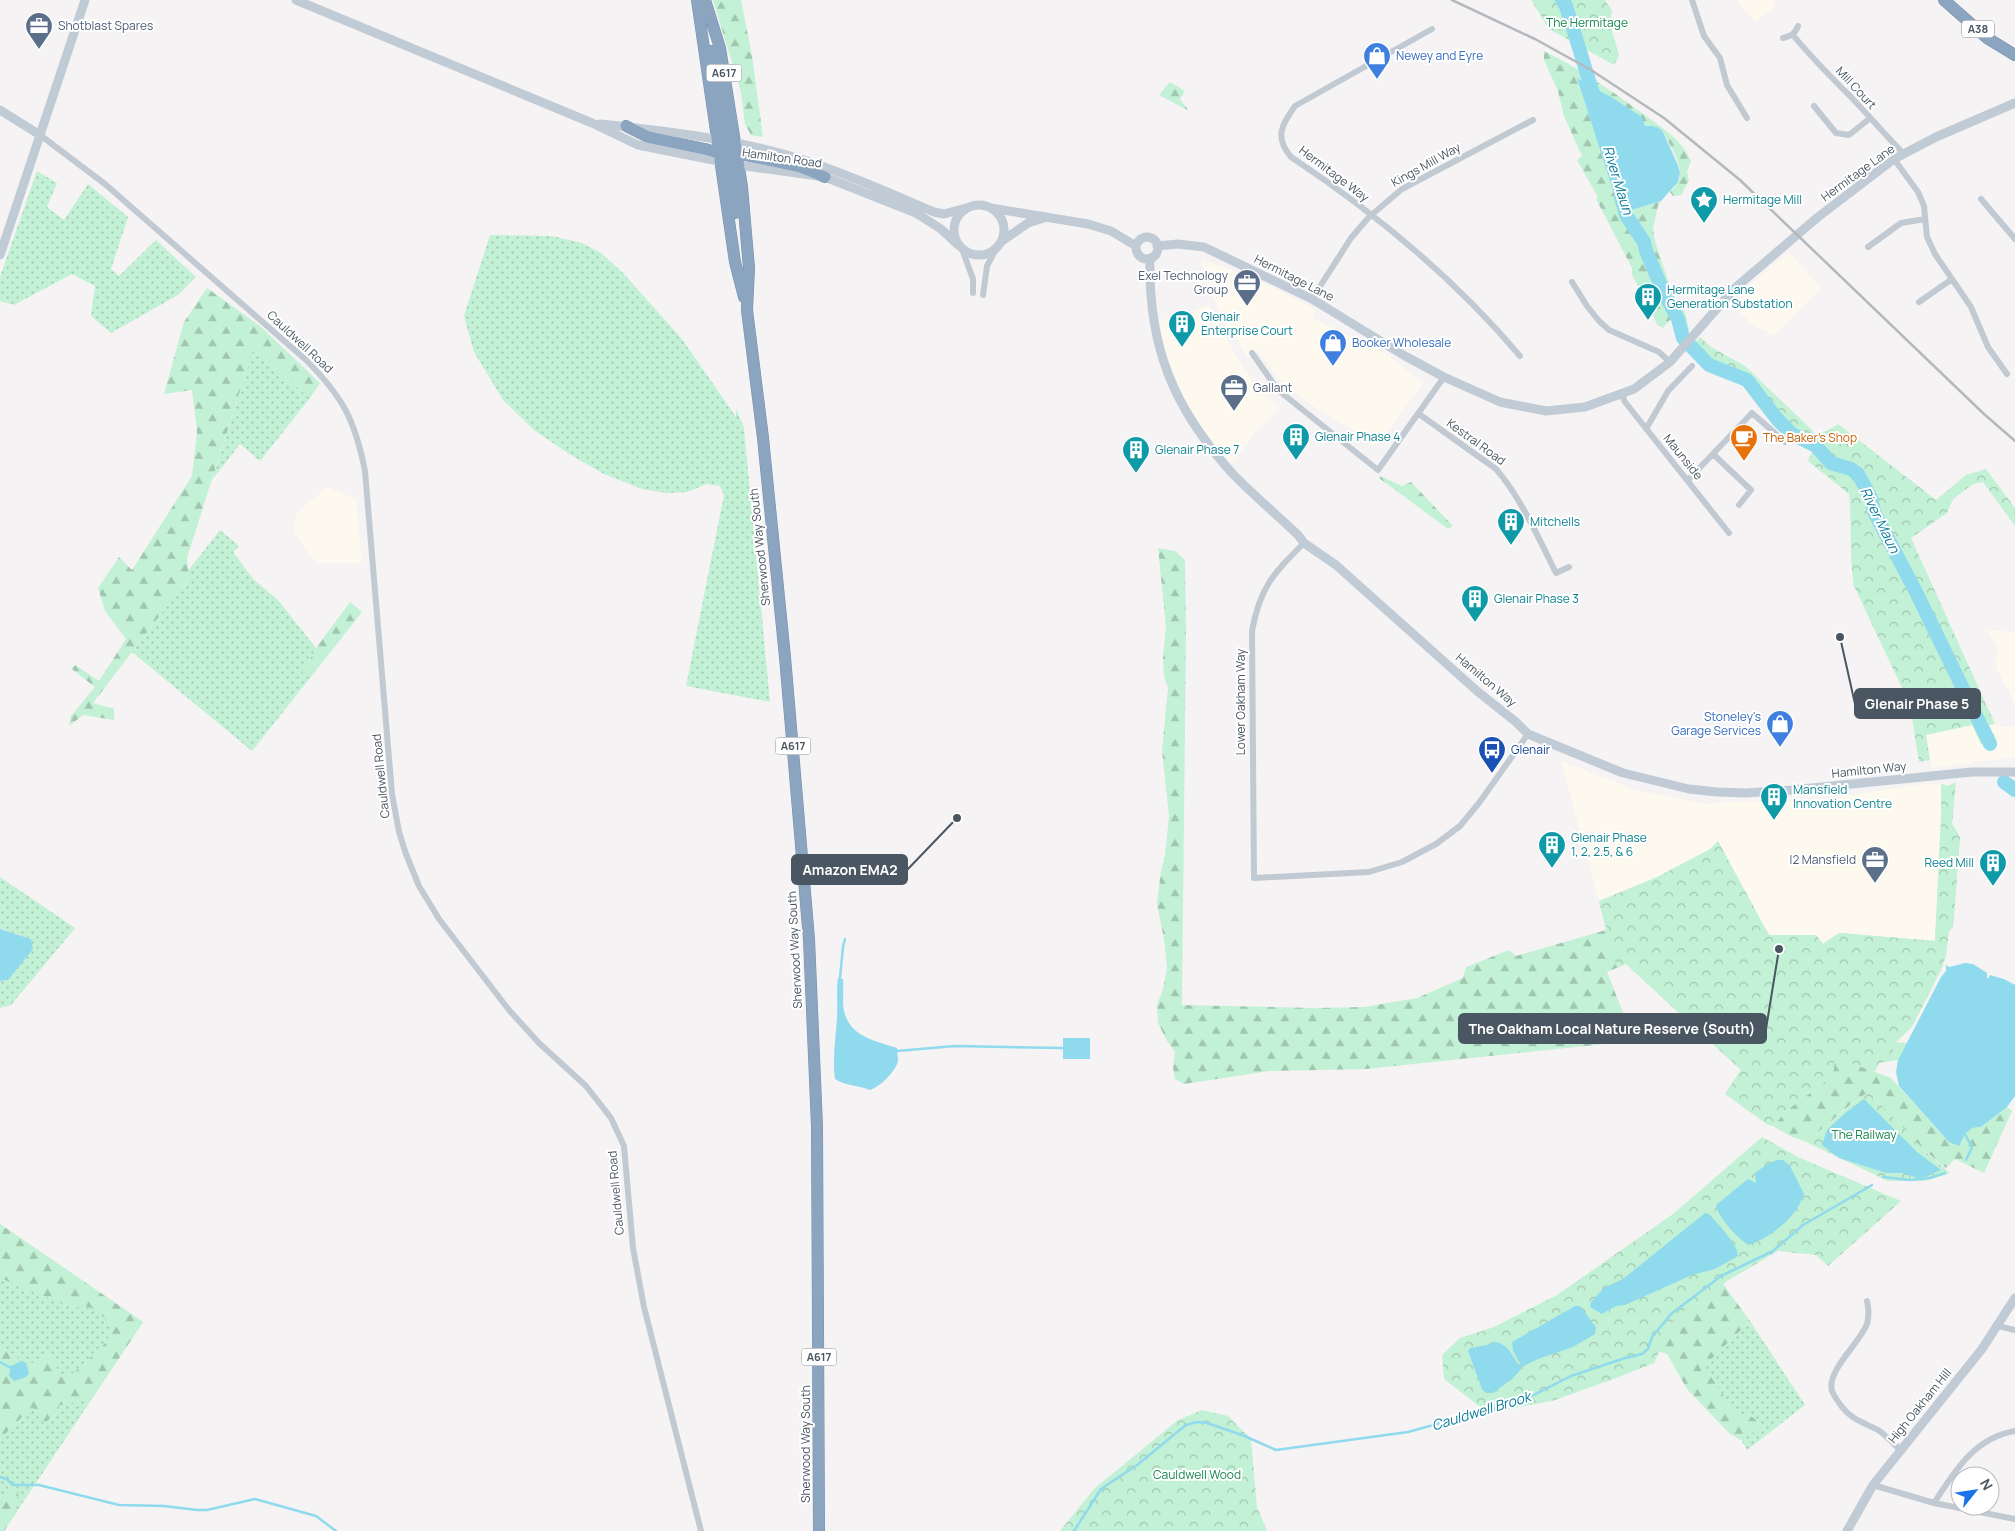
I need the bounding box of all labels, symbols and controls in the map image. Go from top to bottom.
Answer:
office icon: Shotblast Spares [24,11,54,50]
park label: The Hermitage [1546,14,1628,31]
place label: Shotblast Spares [58,17,153,34]
road number: A38 [1962,20,1994,38]
shop icon: Newey and Eyre [1362,41,1392,80]
place label: Newey and Eyre [1396,47,1483,64]
street label: Mill Court [1832,63,1881,113]
road number: A617 [706,64,742,82]
street label: Kings Mill Way [1388,138,1464,191]
street label: Hermitage Lane [1817,140,1898,205]
street label: Hermitage Way [1296,142,1373,206]
water label: River Maun [1599,143,1638,217]
street label: Hamilton Road [741,144,823,172]
place icon: Hermitage Mill [1689,185,1719,224]
place label: Hermitage Mill [1723,191,1802,208]
street label: Hermitage Lane [1251,250,1337,305]
place label: Exel Technology Group [1138,267,1229,298]
office icon: Exel Technology Group [1232,268,1262,307]
place label: Hermitage Lane Generation Substation [1667,281,1793,312]
building icon: Hermitage Lane Generation Substation [1633,282,1663,321]
street label: Cauldwell Road [264,307,337,377]
place label: Glenair Enterprise Court [1201,308,1293,339]
building icon: Glenair Enterprise Court [1167,309,1197,348]
shop icon: Booker Wholesale [1318,328,1348,367]
place label: Booker Wholesale [1352,334,1451,351]
office icon: Gallant [1219,373,1249,412]
place label: Gallant [1253,379,1293,396]
street label: Kestral Road [1443,414,1509,469]
building icon: Glenair Phase 4 [1281,422,1311,461]
cafe icon: The Baker's Shop [1729,423,1759,462]
place label: Glenair Phase 4 [1315,428,1400,445]
place label: The Baker's Shop [1763,429,1857,446]
street label: Maunside [1660,430,1707,483]
building icon: Glenair Phase 7 [1121,435,1151,474]
place label: Glenair Phase 7 [1155,441,1239,458]
water label: River Maun [1856,484,1905,557]
street label: Sherwood Way South [745,488,774,607]
building icon: Mitchells [1496,507,1526,546]
place label: Mitchells [1530,513,1580,530]
building icon: Glenair Phase 3 [1460,584,1490,623]
place label: Glenair Phase 3 [1494,590,1579,607]
street label: Lower Oakham Way [1232,648,1249,755]
street label: Hamilton Way [1452,649,1521,711]
callout: Glenair Phase 5 [1855,689,1980,718]
text: Glenair Phase 5 [1865,694,1969,713]
place label: Stoneley's Garage Services [1671,708,1761,739]
shop icon: Stoneley's Garage Services [1765,709,1795,748]
street label: Cauldwell Road [368,733,393,819]
bus stop icon: Glenair [1477,735,1507,774]
road number: A617 [776,738,810,754]
place label: Glenair [1511,741,1551,758]
street label: Hamilton Way [1831,757,1908,782]
place label: Mansfield Innovation Centre [1793,781,1892,812]
building icon: Mansfield Innovation Centre [1759,782,1789,821]
place label: Glenair Phase 1, 2, 2.5, & 6 [1571,829,1647,860]
building icon: Glenair Phase 1, 2, 2.5, & 6 [1537,830,1567,869]
office icon: I2 Mansfield [1860,845,1890,884]
building icon: Reed Mill [1978,848,2008,887]
place label: I2 Mansfield [1790,851,1856,868]
place label: Reed Mill [1924,854,1974,871]
callout: Amazon EMA2 [792,855,907,884]
text: Amazon EMA2 [802,860,898,879]
street label: Sherwood Way South [783,891,806,1009]
callout: The Oakham Local Nature Reserve (South) [1459,1014,1766,1043]
text: The Oakham Local Nature Reserve (South) [1469,1019,1755,1038]
park label: The Railway [1831,1126,1897,1143]
street label: Cauldwell Road [603,1150,628,1236]
road number: A617 [802,1348,836,1365]
street label: High Oakham Hill [1884,1365,1955,1447]
street label: Sherwood Way South [797,1385,814,1503]
water label: Cauldwell Brook [1429,1386,1535,1435]
park label: Cauldwell Wood [1153,1466,1241,1483]
north arrow [1950,1466,2000,1516]
text: N [1976,1475,1997,1493]

